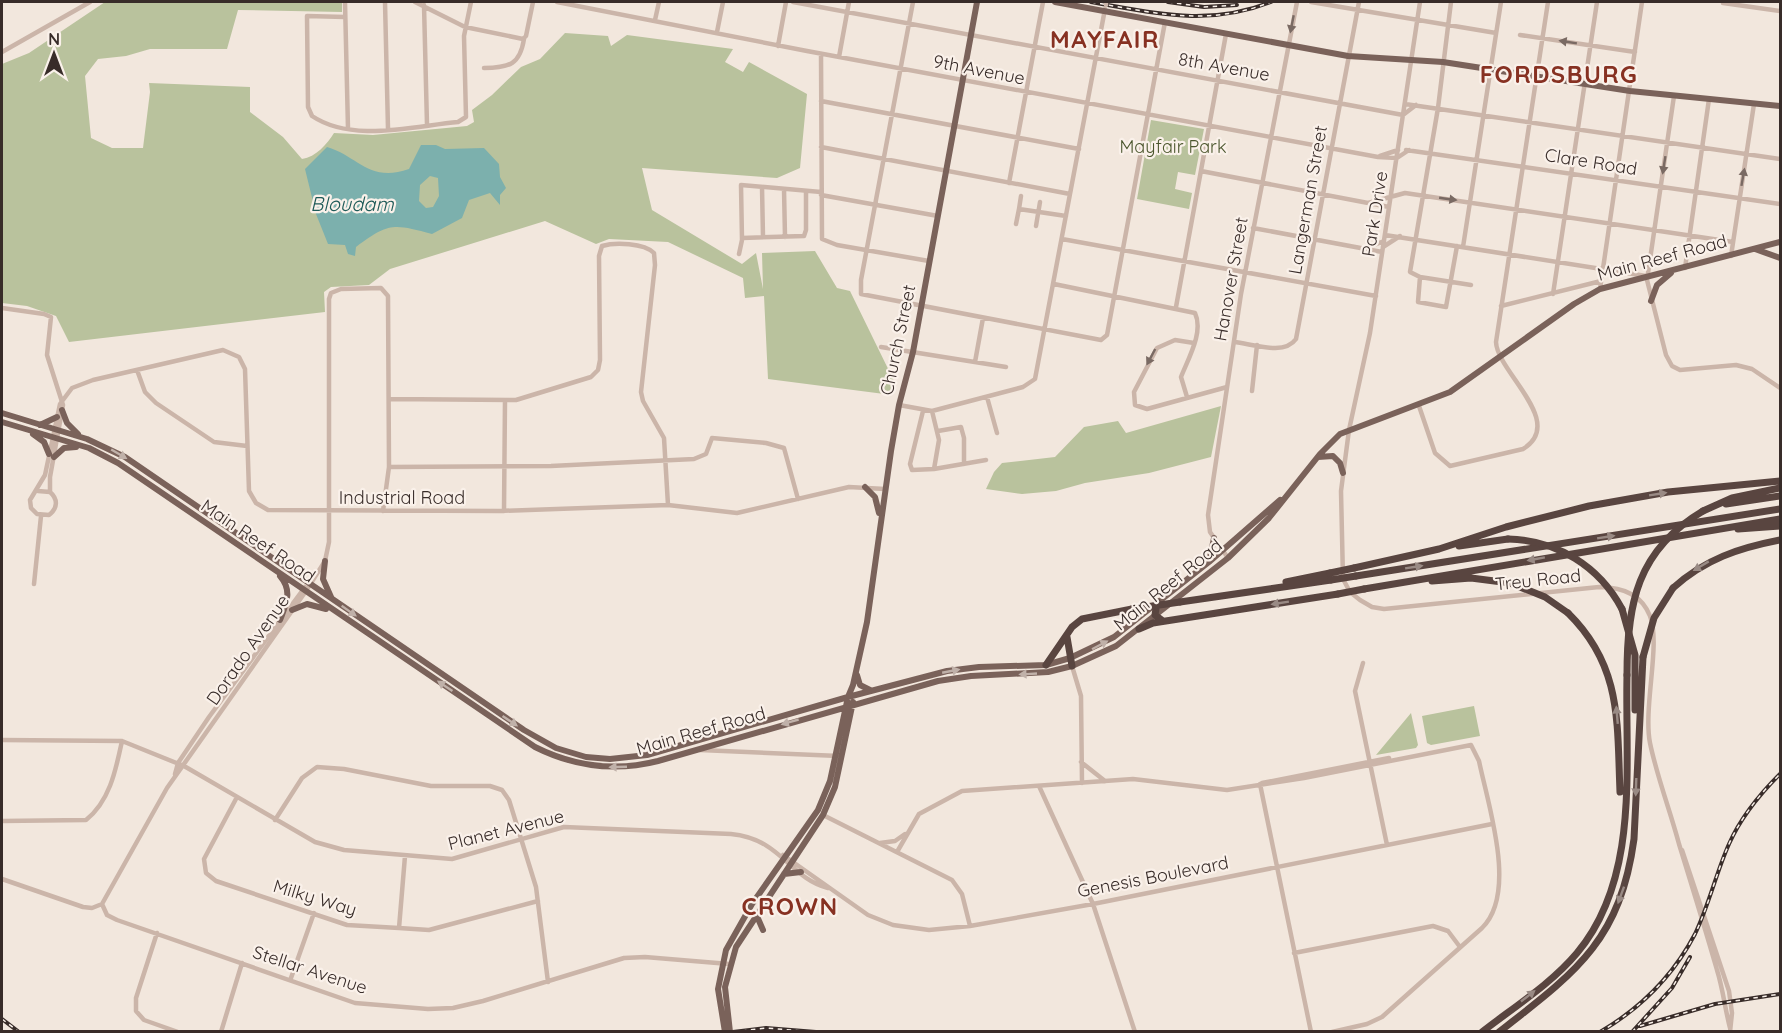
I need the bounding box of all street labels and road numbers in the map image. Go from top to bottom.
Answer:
street label: 8th Avenue [1177,47,1272,86]
street label: 9th Avenue [931,49,1027,90]
street label: Langerman Street [1283,124,1332,276]
street label: Clare Road [1543,143,1639,180]
street label: Park Drive [1356,169,1393,258]
street label: Hanover Street [1208,215,1253,343]
street label: Main Reef Road [1595,229,1729,286]
street label: Church Street [875,283,920,397]
street label: Industrial Road [339,486,465,509]
street label: Main Reef Road [197,494,320,587]
street label: Main Reef Road [1109,534,1227,636]
street label: Treu Road [1494,564,1582,595]
street label: Dorado Avenue [201,590,294,709]
street label: Main Reef Road [634,701,768,760]
street label: Planet Avenue [445,804,566,855]
street label: Genesis Boulevard [1075,851,1230,902]
street label: Milky Way [271,874,360,921]
street label: Stellar Avenue [250,940,370,999]

